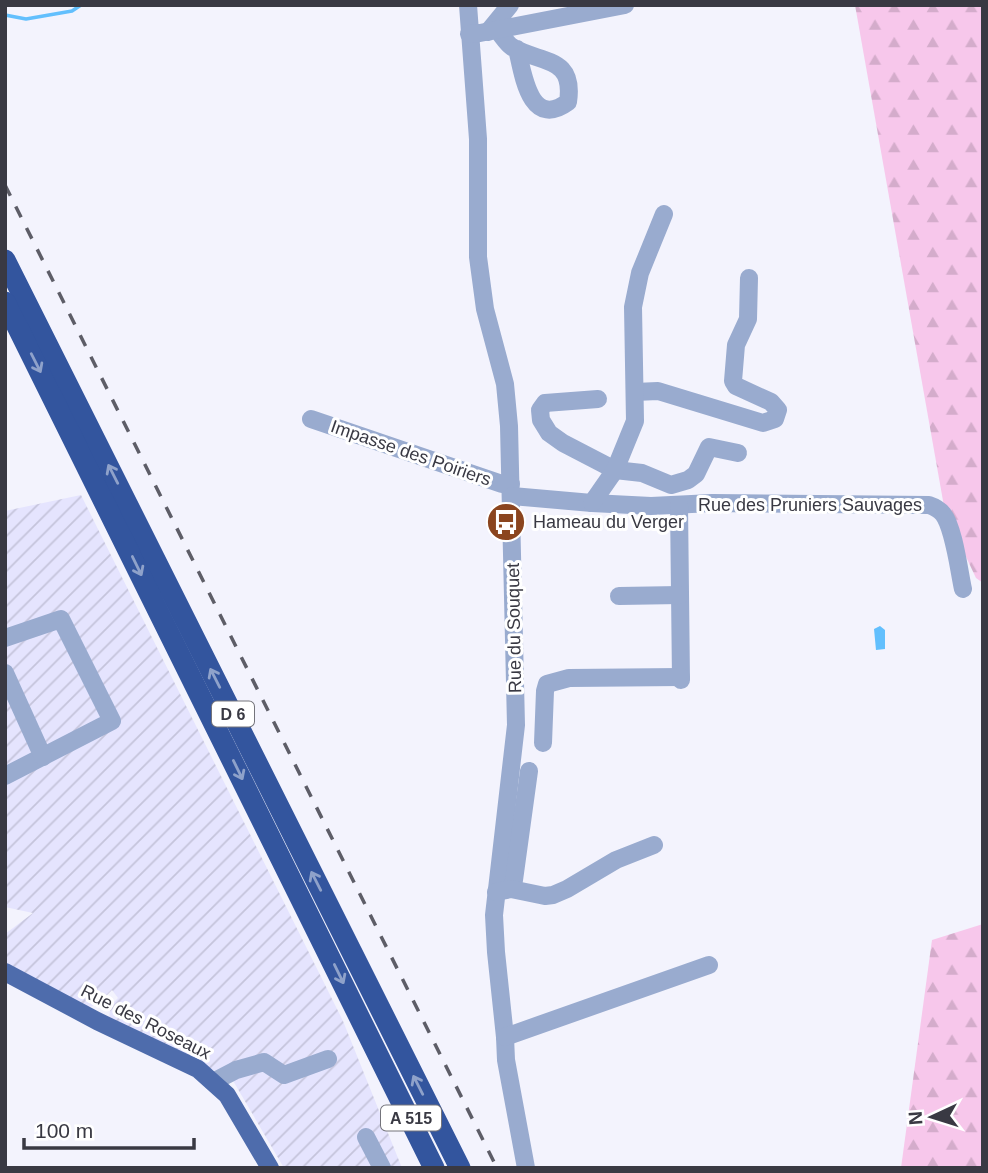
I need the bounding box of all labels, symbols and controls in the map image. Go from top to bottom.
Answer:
one-way arrow [29,352,43,373]
street label: Impasse des Poiriers [328,416,494,490]
one-way arrow [105,465,119,485]
street label: Rue des Pruniers Sauvages [698,495,922,515]
bus stop icon: Hameau du Verger [485,501,527,543]
place label: Hameau du Verger [533,512,684,532]
one-way arrow [131,555,145,576]
street label: Rue du Souquet [503,563,525,693]
one-way arrow [207,668,221,689]
road number: D 6 [212,702,254,726]
one-way arrow [232,759,246,780]
one-way arrow [309,871,323,892]
one-way arrow [333,963,346,984]
street label: Rue des Roseaux [78,981,214,1063]
one-way arrow [411,1075,425,1096]
north arrow [897,1082,967,1152]
scale bar [24,1106,194,1150]
road number: A 515 [381,1106,441,1130]
text: N [905,1111,926,1126]
text: 100 m [35,1119,93,1142]

